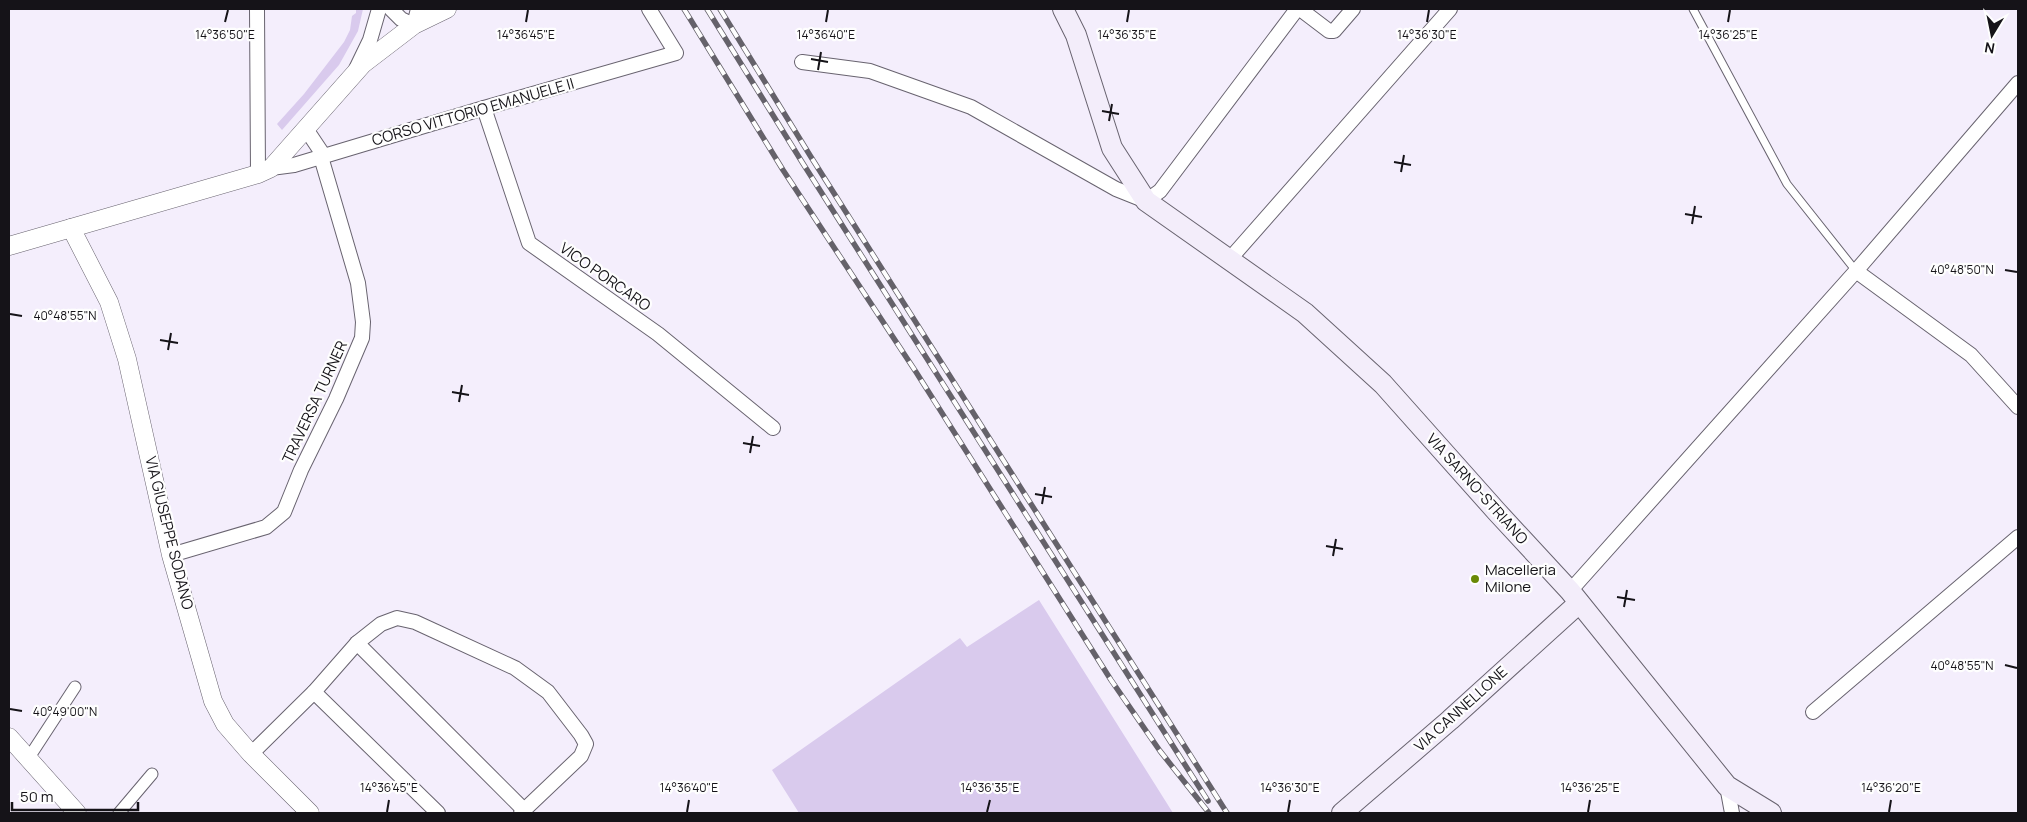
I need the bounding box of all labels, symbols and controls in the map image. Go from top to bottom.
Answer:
north arrow [1967,10,2017,60]
text: 14°36'50"E [195,26,255,43]
text: 14°36'45"E [497,26,555,43]
text: 14°36'40"E [797,26,855,43]
text: 14°36'35"E [1098,26,1157,43]
text: 14°36'30"E [1397,26,1457,43]
text: 14°36'25"E [1698,26,1758,43]
text: N [1983,38,1996,59]
street label: CORSO VITTORIO EMANUELE II [369,73,576,150]
street label: VICO PORCARO [556,237,655,316]
text: 40°48'50"N [1930,261,1994,278]
text: 40°48'55"N [33,307,97,324]
street label: TRAVERSA TURNER [277,337,352,466]
street label: VIA SARNO-STRIANO [1422,429,1533,549]
street label: VIA GIUSEPPE SODANO [140,454,199,612]
place label: Macelleria Milone [1485,559,1556,597]
marker: Macelleria Milone [1469,573,1481,585]
text: 40°48'55"N [1930,657,1994,674]
street label: VIA CANNELLONE [1410,661,1512,756]
text: 40°49'00"N [33,703,97,720]
text: 14°36'45"E [360,779,418,796]
text: 14°36'40"E [660,779,718,796]
text: 14°36'35"E [961,779,1020,796]
text: 14°36'30"E [1260,779,1320,796]
text: 14°36'25"E [1560,779,1620,796]
text: 14°36'20"E [1861,779,1921,796]
scale bar [12,780,139,812]
text: 50 m [20,786,54,807]

